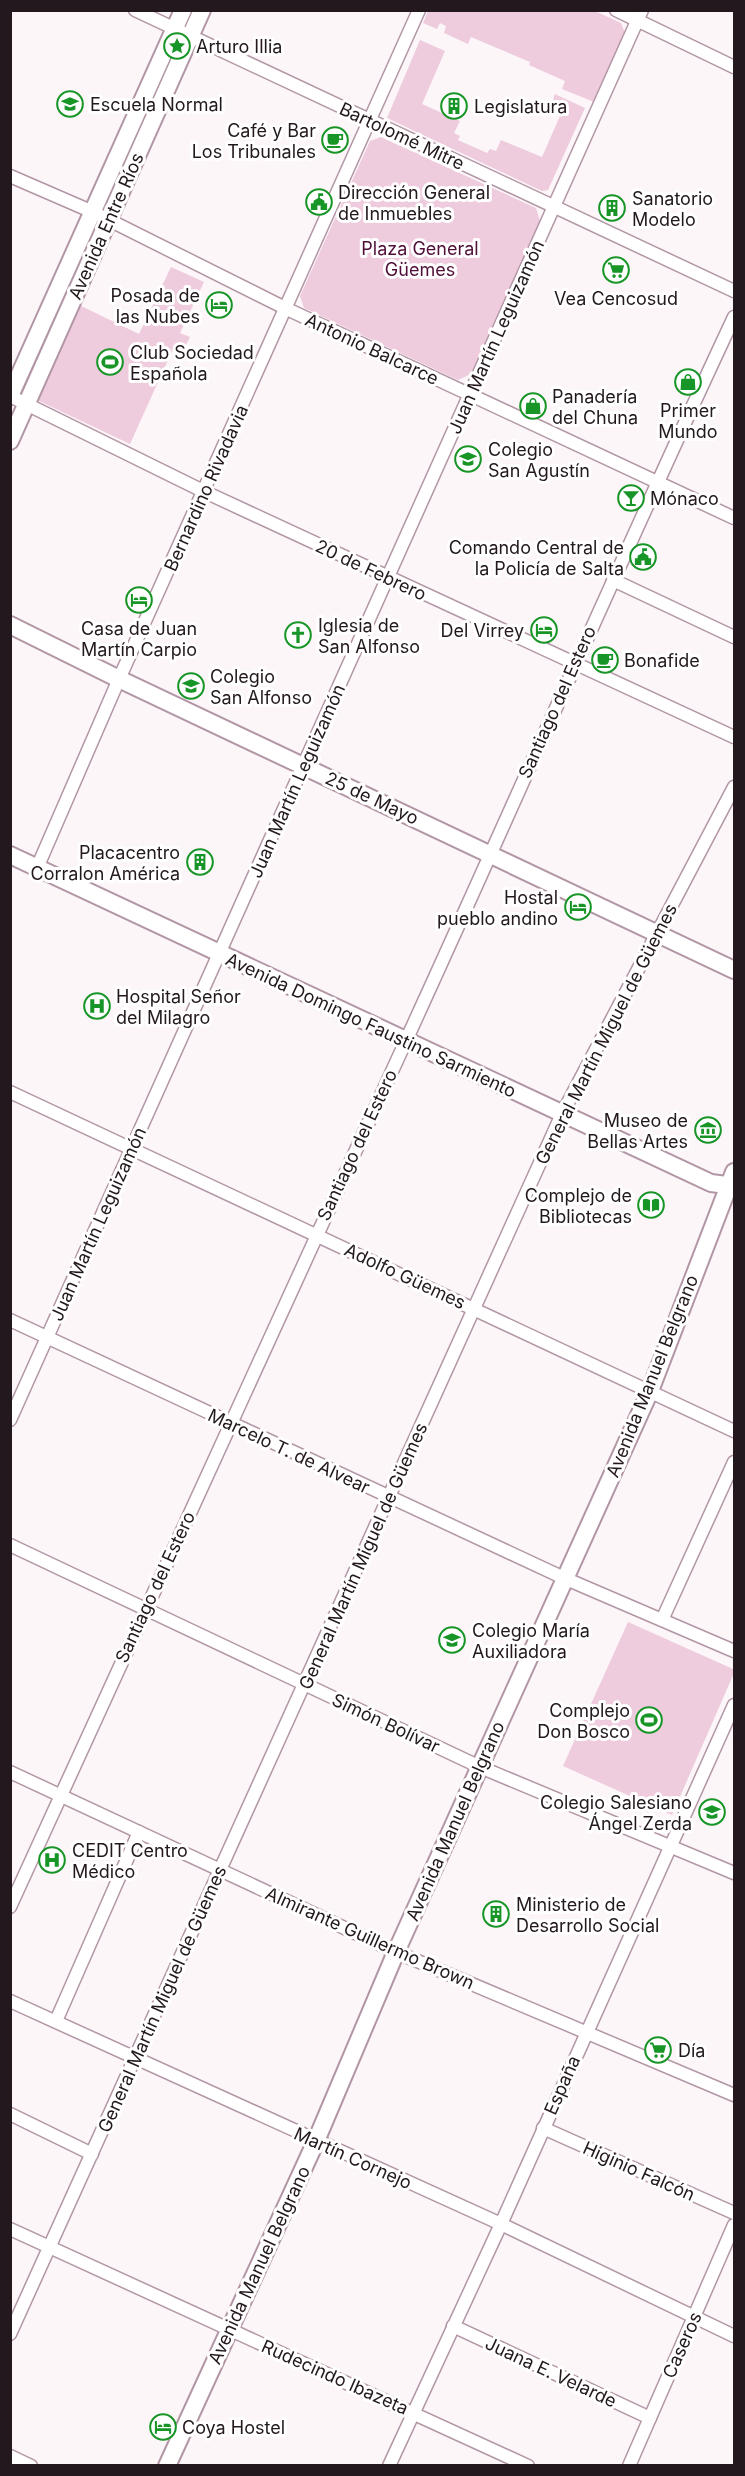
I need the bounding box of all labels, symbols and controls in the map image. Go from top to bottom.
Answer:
place icon: Arturo Illia [162,31,192,61]
place label: Arturo Illia [196,36,282,57]
school or university icon: Escuela Normal [55,89,85,119]
building icon: Legislatura [439,91,469,121]
place label: Escuela Normal [90,94,223,115]
place label: Legislatura [474,96,567,117]
street label: Bartolomé Mitre [336,98,468,174]
place label: Café y Bar Los Tribunales [192,120,316,162]
cafe icon: Café y Bar Los Tribunales [320,125,350,155]
street label: Avenida Entre Ríos [64,149,148,303]
place label: Dirección General de Inmuebles [338,182,490,224]
public building icon: Dirección General de Inmuebles [304,187,334,217]
place label: Sanatorio Modelo [632,188,713,230]
building icon: Sanatorio Modelo [597,193,627,223]
street label: Juan Martín Leguizamón [444,237,548,437]
park label: Plaza General Güemes [361,238,479,280]
supermarket icon: Vea Cencosud [601,255,631,285]
place label: Posada de las Nubes [110,285,200,327]
place label: Vea Cencosud [554,288,678,309]
hotel icon: Posada de las Nubes [204,290,234,320]
street label: Antonio Balcarce [302,309,442,389]
place label: Club Sociedad Española [130,342,254,384]
sports icon: Club Sociedad Española [95,347,125,377]
shop icon: Primer Mundo [673,367,703,397]
place label: Panadería del Chuna [552,386,638,428]
shop icon: Panadería del Chuna [518,391,548,421]
place label: Primer Mundo [658,400,718,442]
street label: Bernardino Rivadavia [160,402,252,574]
place label: Colegio San Agustín [488,439,590,481]
school or university icon: Colegio San Agustín [453,444,483,474]
bar icon: Mónaco [616,483,646,513]
place label: Mónaco [650,488,719,509]
street label: 20 de Febrero [312,535,430,605]
place label: Comando Central de la Policía de Salta [449,537,624,579]
public building icon: Comando Central de la Policía de Salta [628,542,658,572]
hotel icon: Casa de Juan Martín Carpio [124,585,154,615]
place label: Iglesia de San Alfonso [318,615,420,657]
hotel icon: Del Virrey [529,615,559,645]
place label: Casa de Juan Martín Carpio [81,618,197,660]
church icon: Iglesia de San Alfonso [283,620,313,650]
place label: Del Virrey [441,620,524,641]
street label: Santiago del Estero [514,623,600,781]
cafe icon: Bonafide [590,645,620,675]
place label: Bonafide [624,650,700,671]
place label: Colegio San Alfonso [210,666,312,708]
school or university icon: Colegio San Alfonso [176,671,206,701]
street label: Juan Martín Leguizamón [245,681,349,881]
street label: 25 de Mayo [322,767,422,829]
place label: Placacentro Corralon América [31,842,180,884]
building icon: Placacentro Corralon América [185,847,215,877]
place label: Hostal pueblo andino [437,887,558,929]
hotel icon: Hostal pueblo andino [563,892,593,922]
street label: General Martín Miguel de Güemes [531,900,681,1168]
street label: Avenida Domingo Faustino Sarmiento [223,948,519,1102]
place label: Hospital Señor del Milagro [116,986,241,1028]
hospital icon: Hospital Señor del Milagro [82,991,112,1021]
street label: Santiago del Estero [313,1066,401,1224]
place label: Museo de Bellas Artes [587,1110,688,1152]
museum icon: Museo de Bellas Artes [693,1115,723,1145]
street label: Juan Martín Leguizamón [46,1124,150,1324]
place label: Complejo de Bibliotecas [525,1185,632,1227]
library icon: Complejo de Bibliotecas [636,1190,666,1220]
street label: Adolfo Güemes [341,1239,469,1313]
street label: Avenida Manuel Belgrano [602,1272,702,1480]
street label: Marcelo T. de Alvear [205,1404,373,1498]
street label: General Martín Miguel de Güemes [294,1419,432,1693]
street label: Santiago del Estero [111,1508,199,1666]
place label: Colegio María Auxiliadora [472,1620,590,1662]
school or university icon: Colegio María Auxiliadora [437,1625,467,1655]
street label: Simón Bolívar [329,1689,443,1757]
place label: Complejo Don Bosco [537,1700,630,1742]
sports icon: Complejo Don Bosco [634,1705,664,1735]
street label: Avenida Manuel Belgrano [401,1718,509,1924]
place label: Colegio Salesiano Ángel Zerda [540,1792,692,1834]
school or university icon: Colegio Salesiano Ángel Zerda [697,1797,727,1827]
place label: CEDIT Centro Médico [72,1840,188,1882]
hospital icon: CEDIT Centro Médico [37,1845,67,1875]
street label: General Martín Miguel de Güemes [93,1862,231,2136]
street label: Almirante Guillermo Brown [262,1882,478,1994]
place label: Ministerio de Desarrollo Social [516,1894,659,1936]
building icon: Ministerio de Desarrollo Social [481,1899,511,1929]
supermarket icon: Día [643,2035,673,2065]
place label: Día [678,2040,705,2061]
street label: España [540,2052,584,2118]
street label: Martín Cornejo [291,2123,415,2193]
street label: Higinio Falcón [580,2137,698,2205]
street label: Avenida Manuel Belgrano [204,2163,314,2367]
street label: Caseros [658,2309,706,2381]
street label: Juana E. Velarde [482,2332,620,2412]
street label: Rudecindo Ibazeta [258,2335,412,2419]
hotel icon: Coya Hostel [148,2412,178,2442]
place label: Coya Hostel [182,2417,285,2438]

